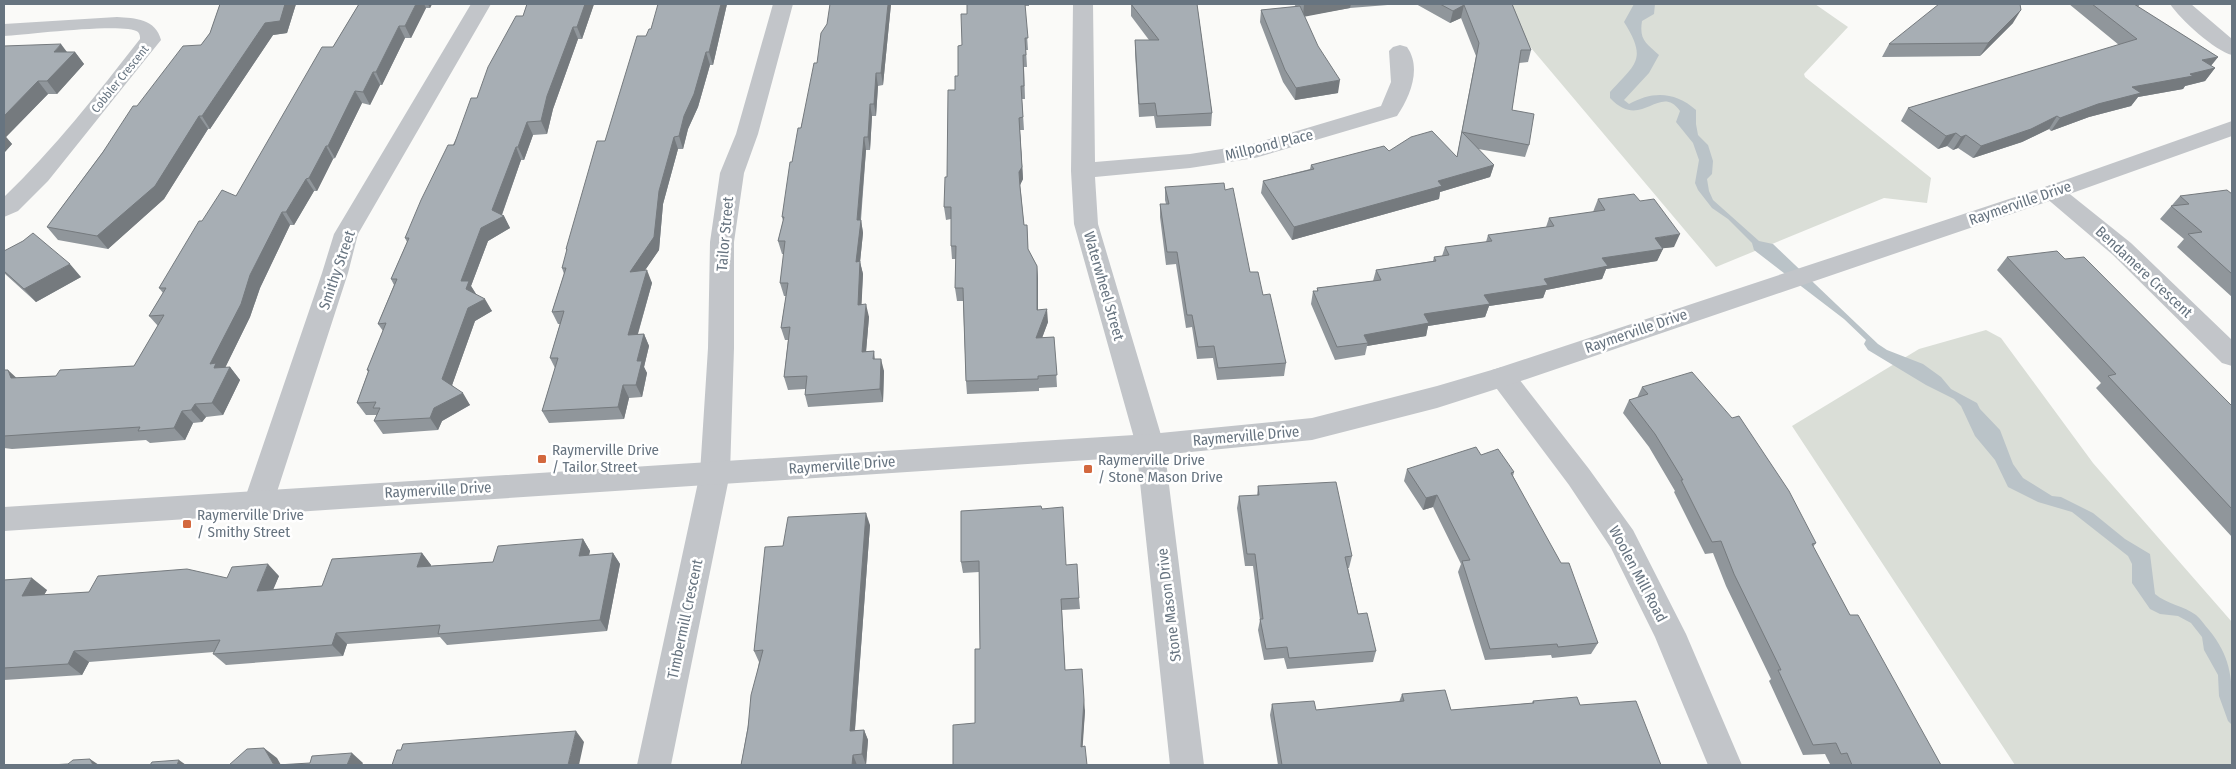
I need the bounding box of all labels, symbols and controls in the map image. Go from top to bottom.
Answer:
street label: Cobbler Crescent [88,42,152,116]
street label: Millpond Place [1223,125,1315,165]
street label: Raymerville Drive [1966,177,2074,229]
street label: Tailor Street [713,196,737,272]
street label: Bendamere Crescent [2092,222,2196,322]
street label: Smithy Street [315,228,359,312]
street label: Waterwheel Street [1080,230,1128,343]
street label: Raymerville Drive [1582,305,1690,357]
street label: Raymerville Drive [1192,422,1300,450]
place label: Raymerville Drive / Tailor Street [552,441,659,476]
place label: Raymerville Drive / Stone Mason Drive [1098,451,1223,486]
street label: Raymerville Drive [788,452,896,478]
marker: Raymerville Drive / Tailor Street [536,453,548,465]
marker: Raymerville Drive / Stone Mason Drive [1082,463,1094,475]
street label: Raymerville Drive [384,478,492,502]
place label: Raymerville Drive / Smithy Street [197,506,304,541]
marker: Raymerville Drive / Smithy Street [181,518,193,530]
street label: Woolen Mill Road [1605,523,1671,625]
street label: Stone Mason Drive [1153,547,1185,663]
street label: Timbermill Crescent [664,557,707,681]

